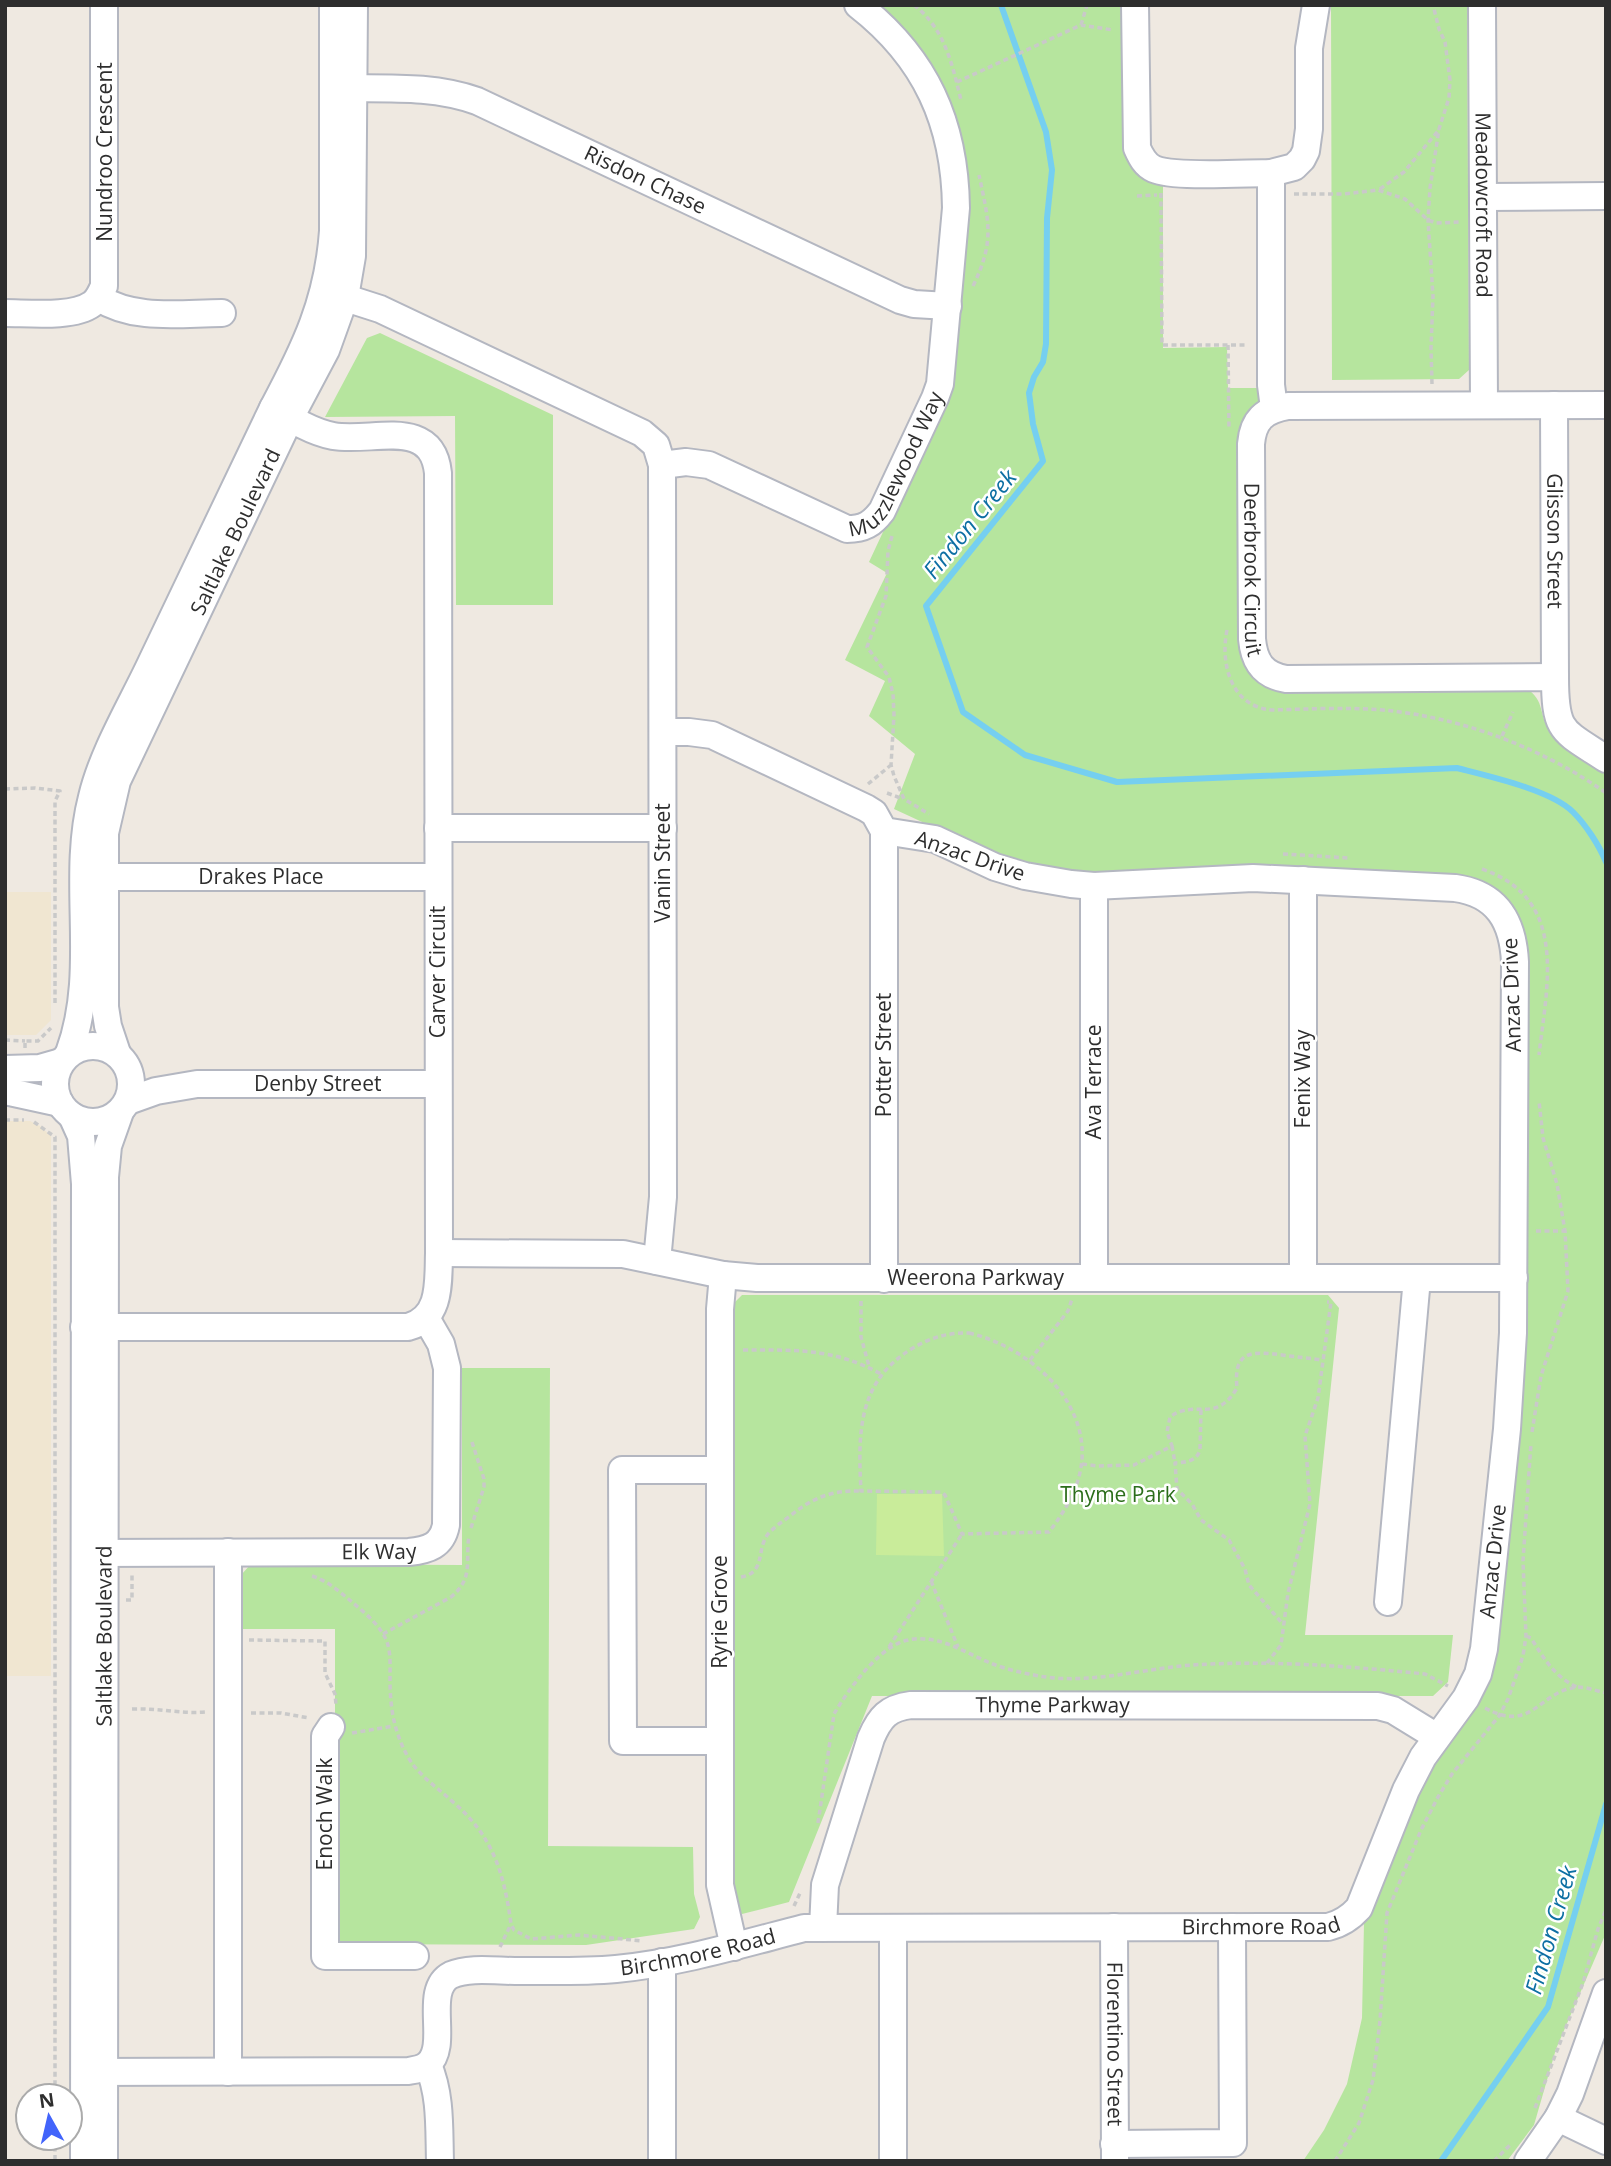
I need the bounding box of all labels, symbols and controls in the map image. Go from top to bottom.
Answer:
street label: Nundroo Crescent [90,62,118,242]
street label: Meadowcroft Road [1470,112,1498,298]
street label: Risdon Chase [580,138,711,220]
street label: Muzzlewood Way [846,387,949,543]
street label: Saltlake Boulevard [183,444,286,619]
water label: Findon Creek [915,461,1024,585]
street label: Glisson Street [1541,473,1570,609]
street label: Deerbrook Circuit [1238,483,1270,659]
street label: Vanin Street [648,803,676,923]
street label: Anzac Drive [912,823,1029,887]
street label: Drakes Place [198,862,324,890]
street label: Carver Circuit [423,906,451,1038]
street label: Anzac Drive [1495,937,1527,1053]
street label: Potter Street [869,993,897,1117]
street label: Ava Terrace [1079,1025,1107,1139]
street label: Fenix Way [1288,1029,1316,1128]
street label: Denby Street [254,1069,381,1097]
street label: Weerona Parkway [887,1263,1064,1291]
park label: Thyme Park [1060,1480,1176,1508]
street label: Anzac Drive [1472,1503,1512,1620]
street label: Elk Way [341,1536,419,1565]
street label: Saltlake Boulevard [89,1545,118,1727]
street label: Ryrie Grove [705,1555,733,1669]
street label: Thyme Parkway [976,1690,1130,1718]
street label: Enoch Walk [310,1758,338,1870]
water label: Findon Creek [1516,1861,1584,1998]
street label: Birchmore Road [1182,1909,1344,1940]
street label: Birchmore Road [619,1921,779,1982]
street label: Florentino Street [1101,1962,1130,2126]
north arrow [14,2082,84,2152]
text: N [37,2086,56,2114]

